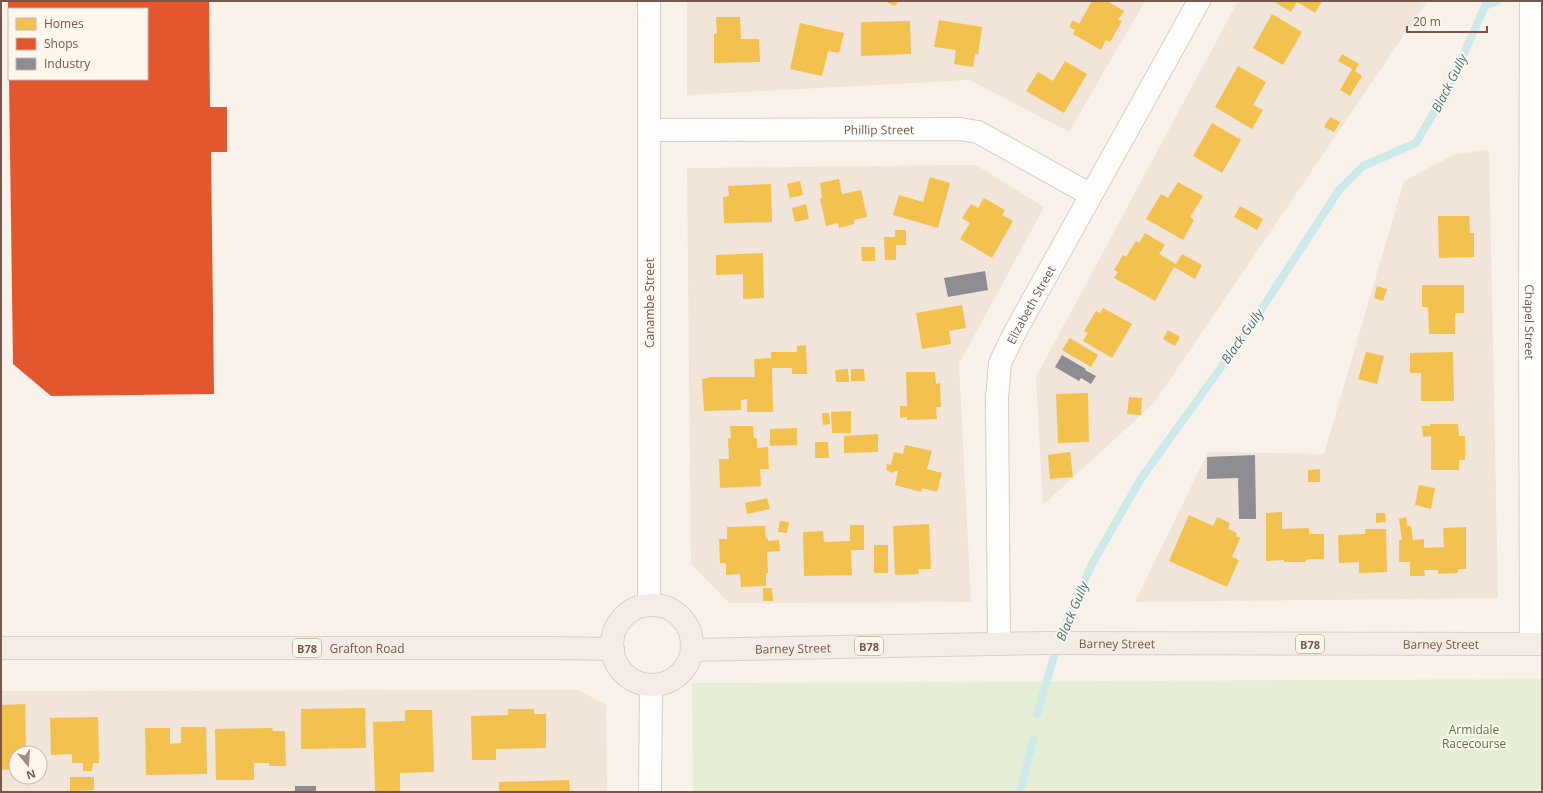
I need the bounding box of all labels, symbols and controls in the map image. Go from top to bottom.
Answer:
legend [8,8,148,80]
scale bar [1407,8,1487,34]
text: 20 m [1413,13,1441,30]
text: Homes [44,15,84,32]
text: Shops [44,35,79,52]
water label: Black Gully [1427,50,1472,115]
text: Industry [44,55,91,72]
street label: Phillip Street [844,121,914,138]
street label: Canambe Street [641,258,658,348]
street label: Elizabeth Street [1002,262,1059,347]
street label: Chapel Street [1521,284,1539,360]
water label: Black Gully [1217,304,1268,367]
water label: Black Gully [1051,578,1093,643]
street label: Barney Street [1079,635,1155,652]
road number: B78 [1296,635,1324,653]
street label: Barney Street [1403,635,1479,652]
road number: B78 [855,637,883,655]
road number: B78 [293,639,321,657]
street label: Barney Street [755,639,831,657]
street label: Grafton Road [330,640,404,657]
park label: Armidale Racecourse [1442,721,1506,752]
north arrow [8,745,48,785]
text: N [25,766,38,784]

